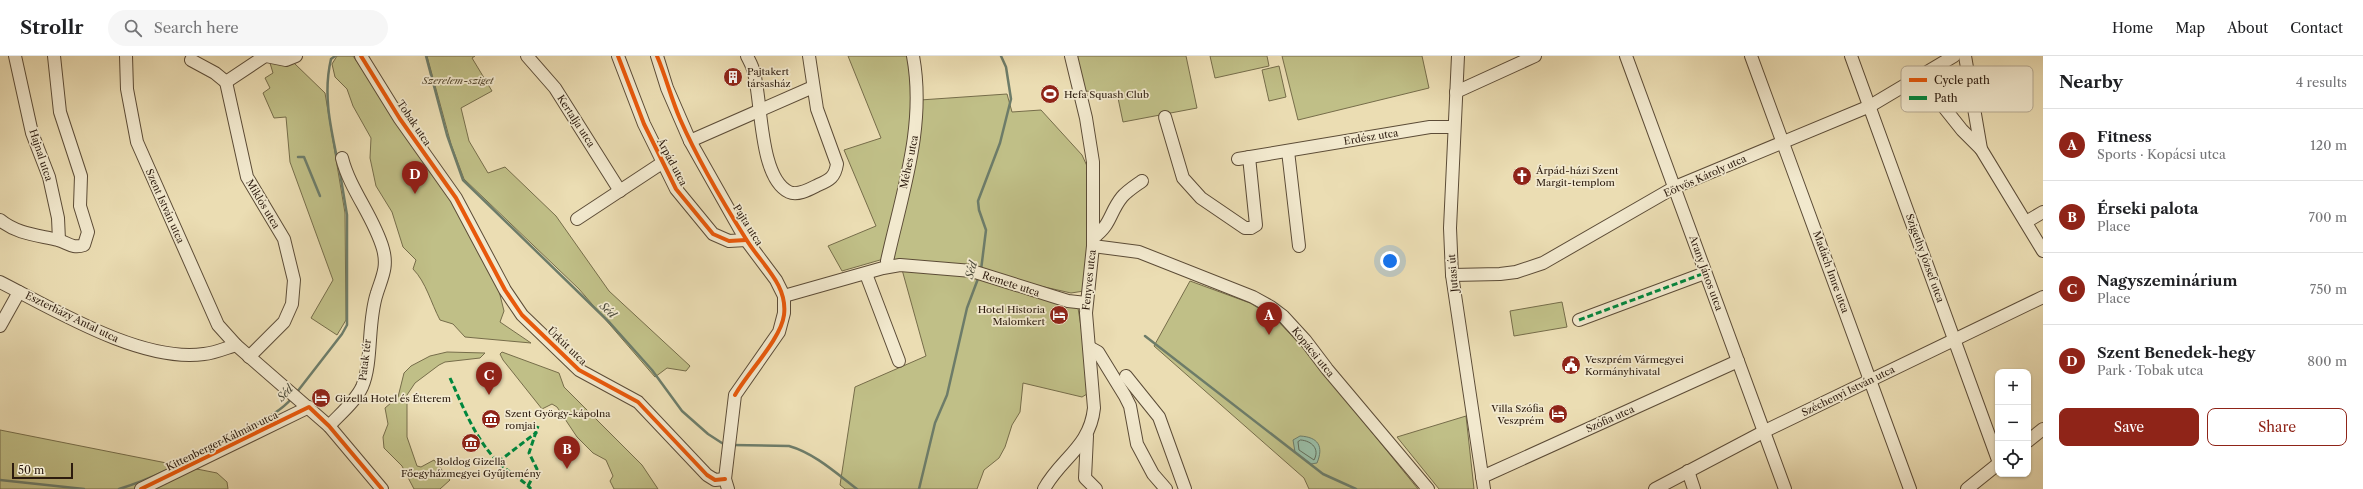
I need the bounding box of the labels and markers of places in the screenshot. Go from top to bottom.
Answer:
place label: Pajtakert társasház [747,65,791,90]
building icon: Pajtakert társasház [722,66,744,88]
sports icon: Hefa Squash Club [1039,83,1061,105]
place label: Hefa Squash Club [1064,88,1149,101]
pin: D [402,161,428,194]
place label: Árpád-házi Szent Margit-templom [1535,164,1619,189]
church icon: Árpád-házi Szent Margit-templom [1511,165,1533,187]
pin: A [1256,302,1282,335]
place label: Hotel Historia Malomkert [978,303,1046,328]
hotel icon: Hotel Historia Malomkert [1048,304,1070,326]
place label: Veszprém Vármegyei Kormányhivatal [1584,353,1684,378]
public building icon: Veszprém Vármegyei Kormányhivatal [1560,354,1582,376]
pin: C [476,362,502,395]
hotel icon: Gizella Hotel és Étterem [310,387,332,409]
place label: Gizella Hotel és Étterem [335,392,452,405]
place label: Villa Szófia Veszprém [1490,402,1545,427]
hotel icon: Villa Szófia Veszprém [1547,403,1569,425]
place label: Szent György-kápolna romjai [505,407,611,432]
museum icon: Szent György-kápolna romjai [480,408,502,430]
museum icon: Boldog Gizella Főegyházmegyei Gyűjtemény [460,432,482,454]
pin: B [554,436,580,469]
place label: Boldog Gizella Főegyházmegyei Gyűjtemény [401,455,541,480]

